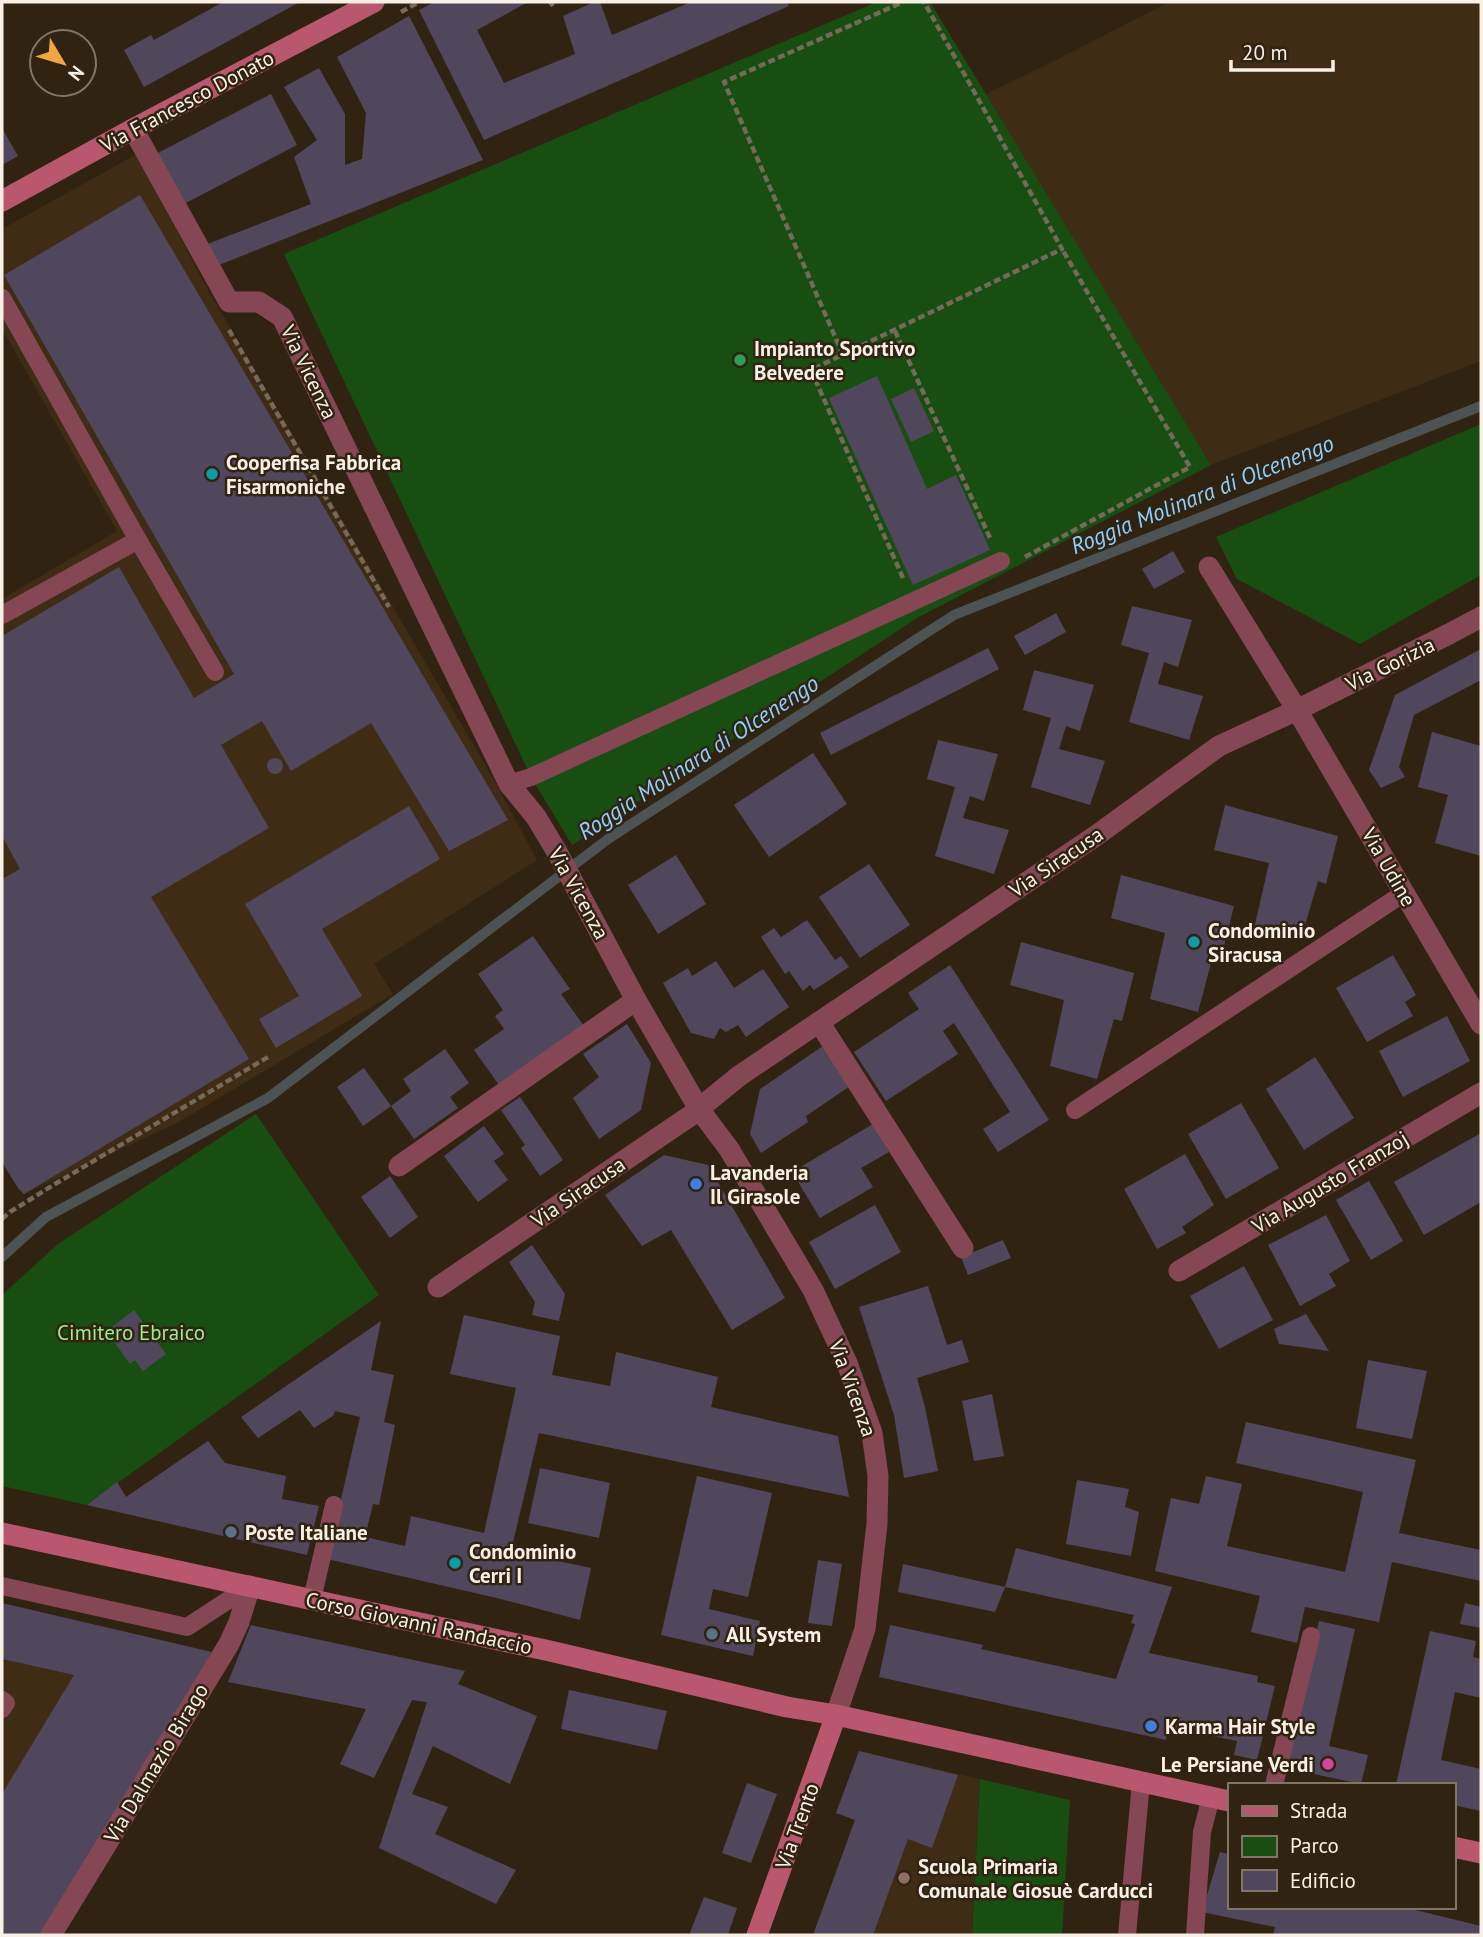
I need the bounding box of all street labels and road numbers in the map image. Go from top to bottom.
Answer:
street label: Via Francesco Donato [95,44,278,159]
street label: Via Vicenza [274,320,343,424]
street label: Via Gorizia [1340,631,1439,698]
street label: Via Siracusa [1003,821,1108,904]
street label: Via Udine [1355,822,1422,911]
street label: Via Vicenza [542,841,615,944]
street label: Via Augusto Franzoj [1246,1125,1413,1240]
street label: Via Siracusa [525,1151,630,1234]
street label: Via Vicenza [823,1335,883,1440]
street label: Corso Giovanni Randaccio [303,1586,535,1660]
street label: Via Dalmazio Birago [97,1678,214,1848]
street label: Via Trento [769,1779,825,1874]

